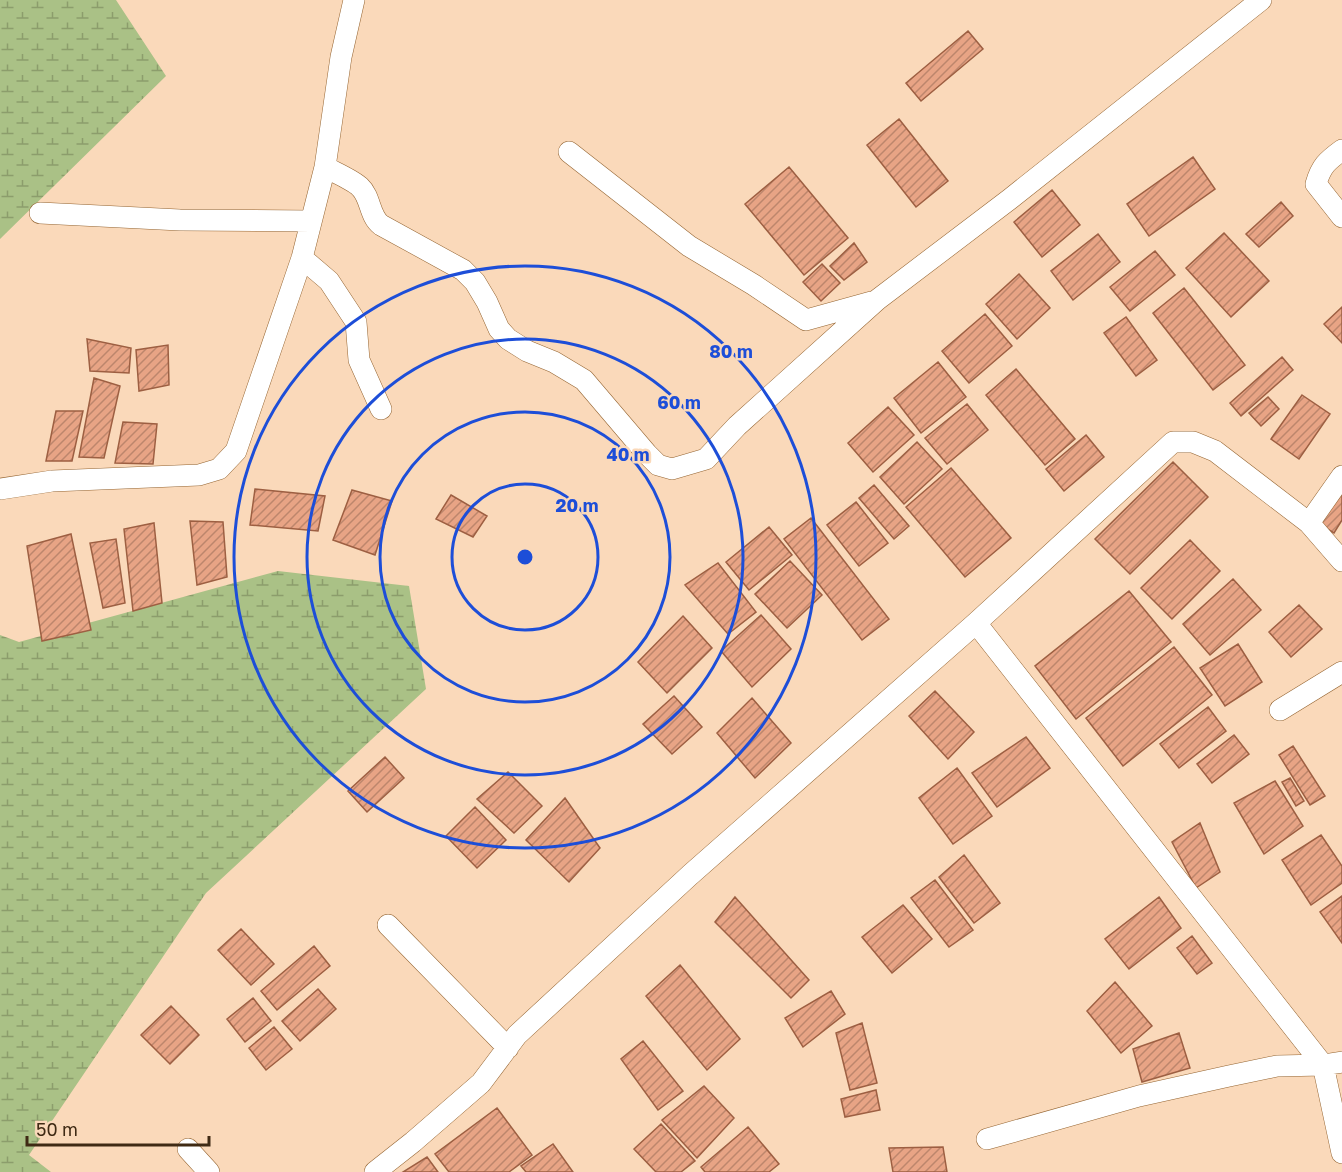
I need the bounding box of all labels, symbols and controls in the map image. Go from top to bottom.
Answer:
text: 80 m [709,340,753,362]
text: 60 m [657,391,701,413]
text: 40 m [606,443,650,465]
text: 20 m [556,494,598,516]
centre of rings [515,547,535,567]
scale bar [27,1109,208,1147]
text: 50 m [36,1118,78,1140]

